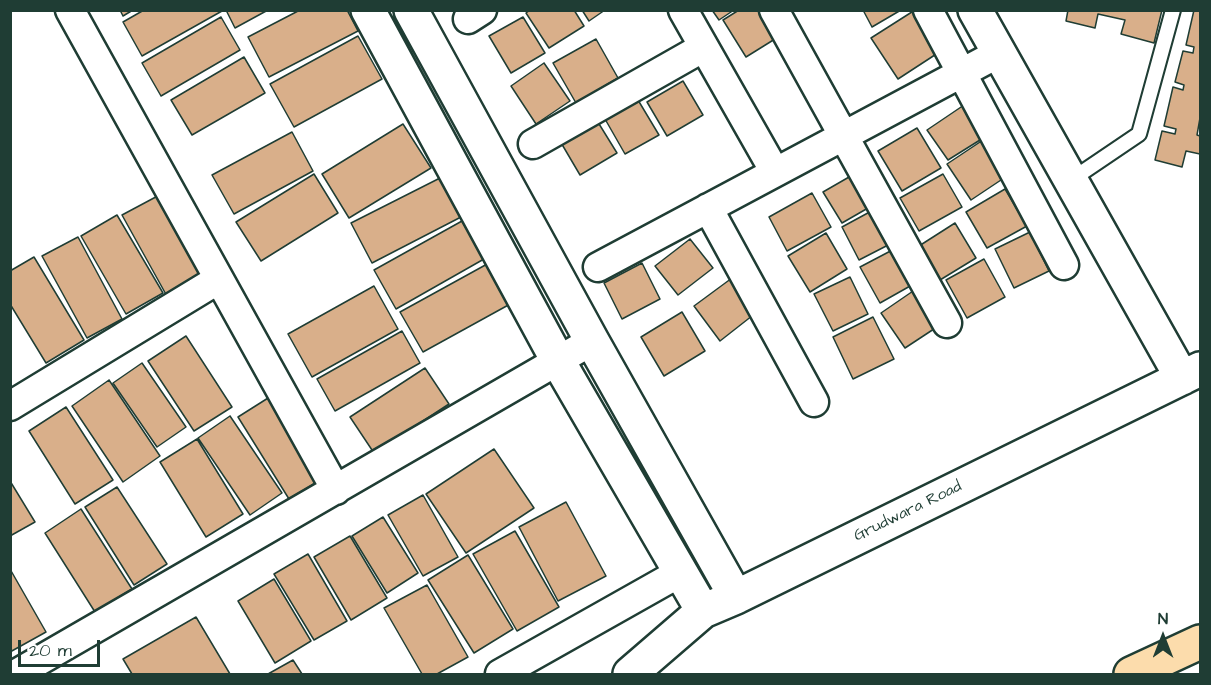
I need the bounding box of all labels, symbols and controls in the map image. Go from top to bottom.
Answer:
street label: Grudwara Road [851,478,965,546]
north arrow [1133,607,1193,667]
text: N [1158,608,1168,630]
scale bar [21,628,104,666]
text: 20 m [29,638,72,663]

